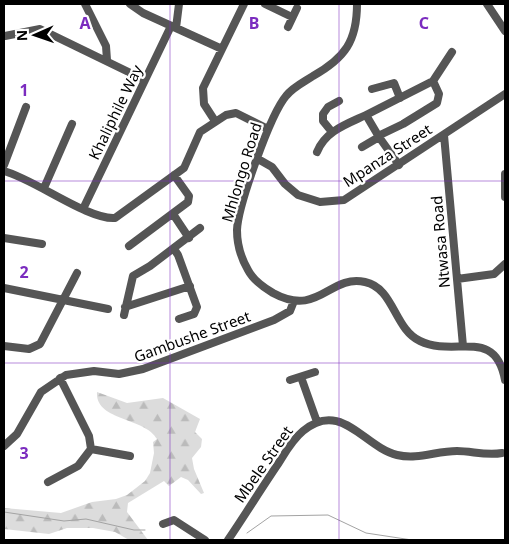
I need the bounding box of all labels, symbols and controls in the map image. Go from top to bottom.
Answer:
north arrow [10,10,60,60]
text: A [79,12,91,34]
text: B [249,12,259,34]
text: C [419,12,429,34]
text: N [12,29,31,41]
street label: Khaliphile Way [83,61,147,163]
text: 1 [19,79,29,101]
street label: Mpanza Street [339,119,436,191]
street label: Mhlongo Road [216,120,266,224]
street label: Ntwasa Road [426,195,454,289]
text: 2 [19,261,29,283]
street label: Gambushe Street [131,305,254,366]
street label: Mbele Street [229,421,297,506]
text: 3 [19,442,29,464]

